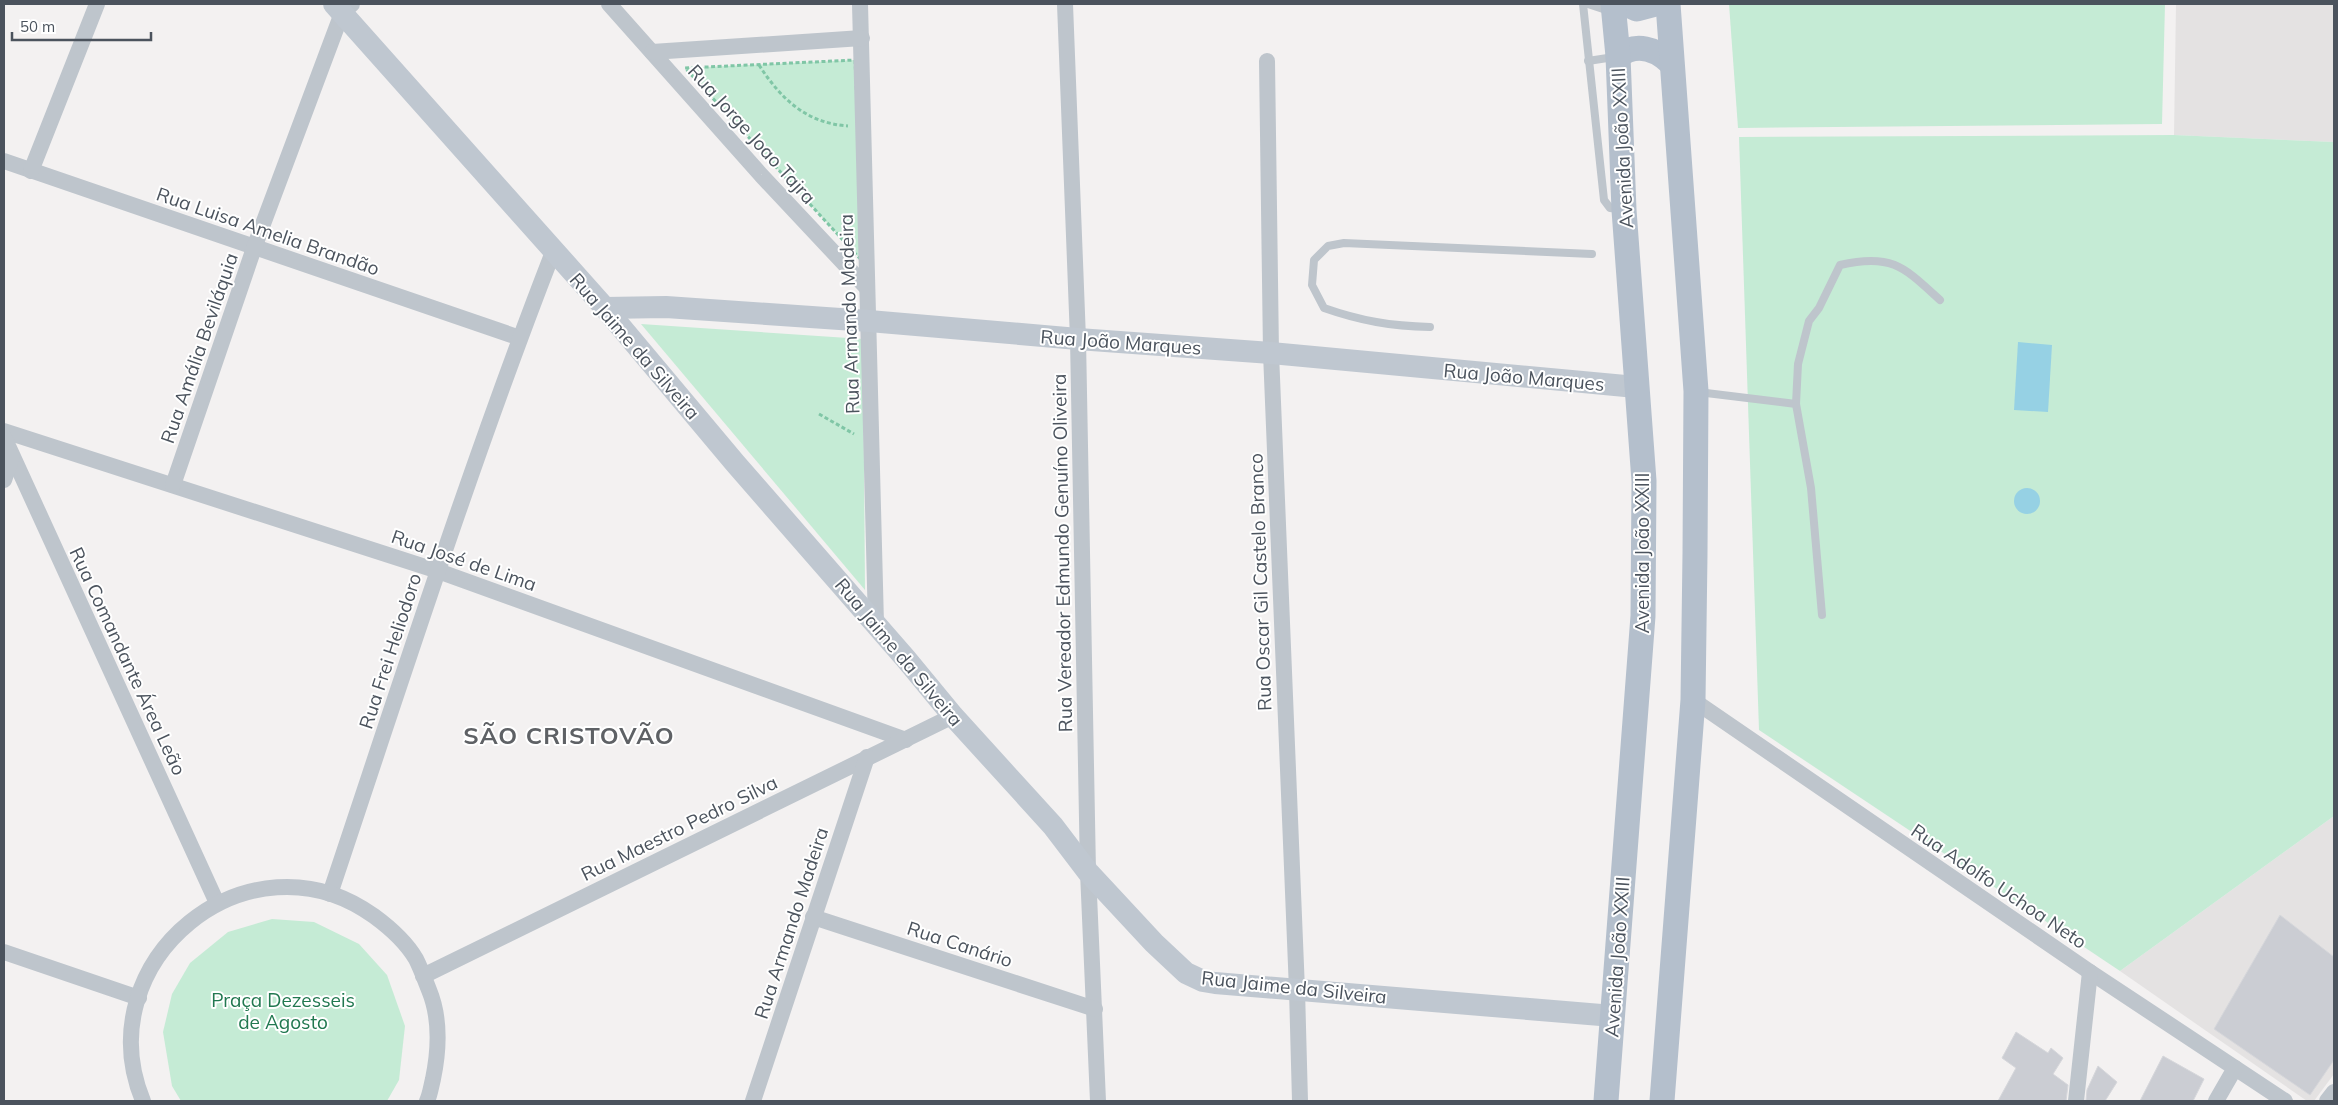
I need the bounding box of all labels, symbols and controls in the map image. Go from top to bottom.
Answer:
scale bar [12,10,151,42]
text: 50 m [20,17,55,36]
street label: Rua Jorge Joao Tajra [683,59,821,209]
street label: Avenida João XXIII [1606,67,1638,229]
street label: Rua Luisa Amelia Brandão [153,182,383,280]
street label: Rua Armando Madeira [834,214,864,414]
street label: Rua Amália Beviláquia [155,250,243,446]
street label: Rua Jaime da Silveira [565,268,705,424]
street label: Rua João Marques [1040,324,1202,360]
street label: Rua João Marques [1443,358,1605,396]
street label: Rua Vereador Edmundo Genuíno Oliveira [1047,374,1077,732]
street label: Rua Oscar Gil Castelo Branco [1244,453,1276,711]
street label: Avenida João XXIII [1630,472,1654,634]
street label: Rua José de Lima [388,524,540,596]
street label: Rua Comandante Área Leão [65,543,191,779]
street label: Rua Frei Heliodoro [354,570,426,732]
street label: Rua Jaime da Silveira [830,573,968,731]
district label: SÃO CRISTOVÃO [463,720,675,750]
street label: Rua Maestro Pedro Silva [577,770,781,886]
street label: Rua Adolfo Uchoa Neto [1907,818,2091,954]
street label: Rua Armando Madeira [749,824,833,1022]
street label: Avenida João XXIII [1599,876,1635,1038]
street label: Rua Canário [904,916,1016,972]
street label: Rua Jaime da Silveira [1200,965,1388,1009]
park label: Praça Dezesseis de Agosto [211,988,355,1034]

